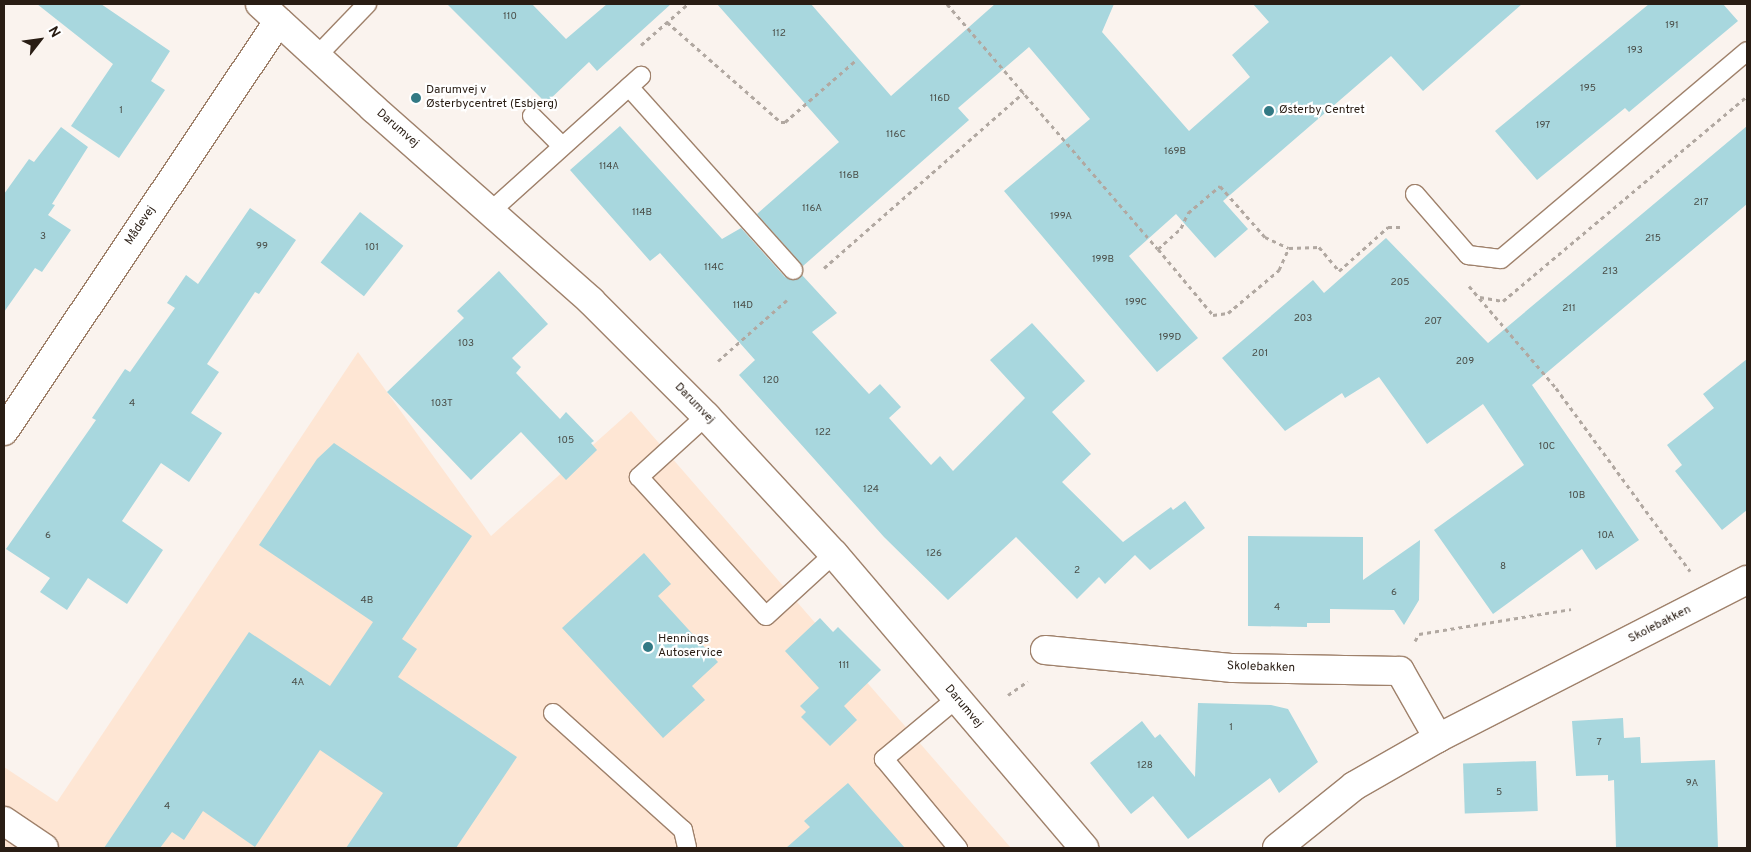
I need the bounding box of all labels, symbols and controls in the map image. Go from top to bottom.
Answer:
house number: 110 [503,11,517,23]
north arrow [15,15,65,65]
house number: 191 [1665,20,1679,32]
text: N [44,24,63,41]
house number: 112 [772,28,786,40]
house number: 193 [1627,45,1643,57]
house number: 195 [1580,83,1596,95]
place label: Darumvej v Østerbycentret (Esbjerg) [426,84,558,112]
marker: Darumvej v Østerbycentret (Esbjerg) [410,92,422,104]
house number: 116D [930,93,950,105]
place label: Østerby Centret [1279,104,1365,118]
house number: 1 [119,105,123,117]
marker: Østerby Centret [1263,105,1275,117]
street label: Darumvej [373,107,421,151]
house number: 197 [1536,120,1550,132]
house number: 116C [886,129,906,141]
house number: 169B [1164,146,1186,158]
house number: 114A [599,161,619,173]
house number: 116B [839,170,859,182]
house number: 217 [1693,197,1709,209]
house number: 116A [802,203,822,215]
street label: Mådevej [123,204,159,248]
house number: 114B [632,207,652,219]
house number: 199A [1050,211,1072,223]
house number: 3 [40,231,46,243]
house number: 215 [1645,233,1661,245]
house number: 99 [256,241,268,253]
house number: 101 [365,242,379,254]
house number: 199B [1092,254,1114,266]
house number: 114C [704,262,724,274]
house number: 213 [1602,266,1618,278]
house number: 205 [1391,277,1409,289]
house number: 199C [1125,297,1147,309]
house number: 114D [733,300,753,312]
house number: 211 [1562,303,1576,315]
house number: 203 [1294,313,1312,325]
house number: 207 [1424,316,1442,328]
house number: 199D [1159,332,1181,344]
house number: 103 [458,338,474,350]
house number: 201 [1252,348,1268,360]
house number: 209 [1456,356,1474,368]
house number: 120 [763,375,779,387]
street label: Darumvej [671,380,717,428]
house number: 4 [129,398,135,410]
house number: 103T [431,398,453,410]
house number: 122 [815,427,831,439]
house number: 105 [558,435,574,447]
house number: 10C [1539,441,1555,453]
house number: 124 [863,484,879,496]
house number: 10B [1569,490,1585,502]
house number: 6 [45,530,51,542]
house number: 10A [1598,530,1614,542]
house number: 126 [926,548,942,560]
house number: 8 [1500,561,1506,573]
house number: 2 [1074,565,1080,577]
house number: 6 [1391,587,1397,599]
house number: 4B [361,595,373,607]
house number: 4 [1274,602,1280,614]
street label: Skolebakken [1626,603,1694,647]
place label: Hennings Autoservice [658,633,722,661]
marker: Hennings Autoservice [642,641,654,653]
house number: 111 [838,660,850,672]
street label: Skolebakken [1227,660,1295,676]
house number: 4A [292,677,304,689]
street label: Darumvej [941,683,985,731]
house number: 1 [1229,722,1233,734]
house number: 7 [1596,737,1602,749]
house number: 128 [1137,760,1153,772]
house number: 9A [1686,778,1698,790]
house number: 5 [1496,787,1502,799]
house number: 4 [164,801,170,813]

